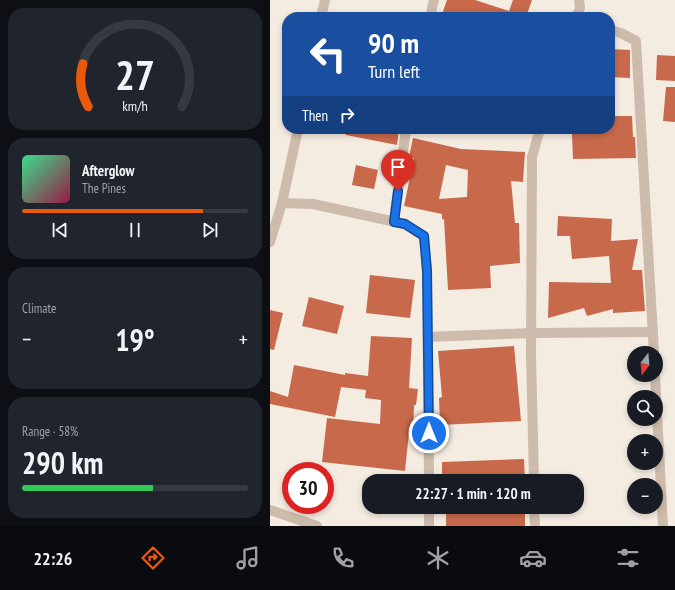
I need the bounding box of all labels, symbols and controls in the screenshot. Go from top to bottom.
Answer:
text: 90 m [368,24,419,61]
icon: left [302,28,354,80]
text: 27 [115,48,155,101]
text: Turn left [368,60,420,83]
text: km/h [122,95,148,114]
icon: right [336,104,358,126]
text: Then [302,106,328,125]
pin [381,150,415,191]
icon: arrive [387,156,409,178]
text: Afterglow [82,161,134,180]
text: The Pines [82,180,126,197]
icon: previous [49,219,71,241]
icon: pause [124,219,146,241]
icon: next [199,219,221,241]
text: Climate [22,300,56,317]
text: 19° [115,320,155,359]
text: − [22,325,31,353]
text: + [239,325,248,353]
north arrow [627,346,663,382]
map controls [627,346,663,514]
button: search [627,390,663,426]
position arrow [408,412,450,454]
text: Range · 58% [22,423,78,440]
button: + [627,434,663,470]
text: 290 km [22,443,103,482]
speed limit sign: 30 [282,462,334,514]
button: − [627,478,663,514]
text: 22:27 · 1 min · 120 m [415,484,531,503]
icon: directions [139,544,167,572]
icon: music [234,544,262,572]
icon: phone [329,544,357,572]
icon: climate [424,544,452,572]
icon: car [519,544,547,572]
icon: filters [614,544,642,572]
text: 22:26 [33,547,72,570]

